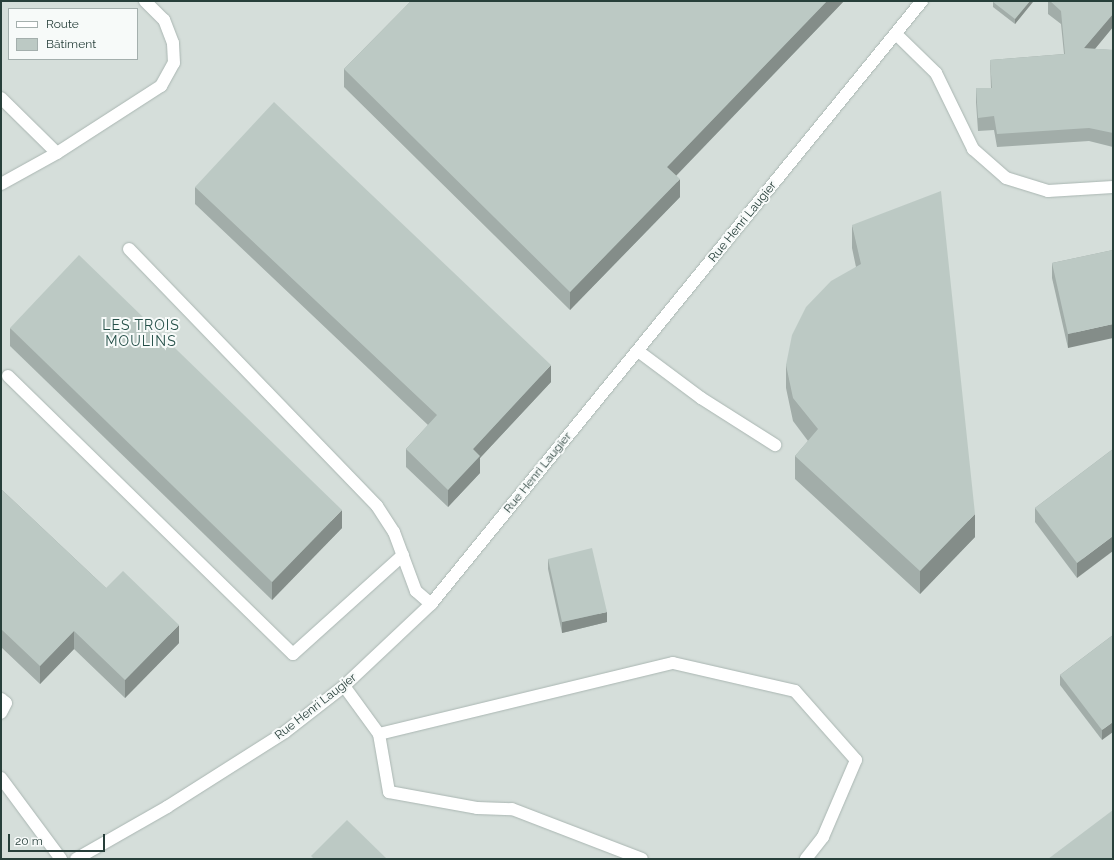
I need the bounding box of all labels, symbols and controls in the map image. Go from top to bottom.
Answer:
legend [8,8,138,60]
text: Route [46,17,79,31]
text: Bâtiment [46,37,96,51]
street label: Rue Henri Laugier [706,179,780,265]
district label: LES TROIS MOULINS [102,317,180,350]
street label: Rue Henri Laugier [501,430,575,516]
street label: Rue Henri Laugier [272,671,360,743]
scale bar [10,826,107,852]
text: 20 m [15,834,43,848]

